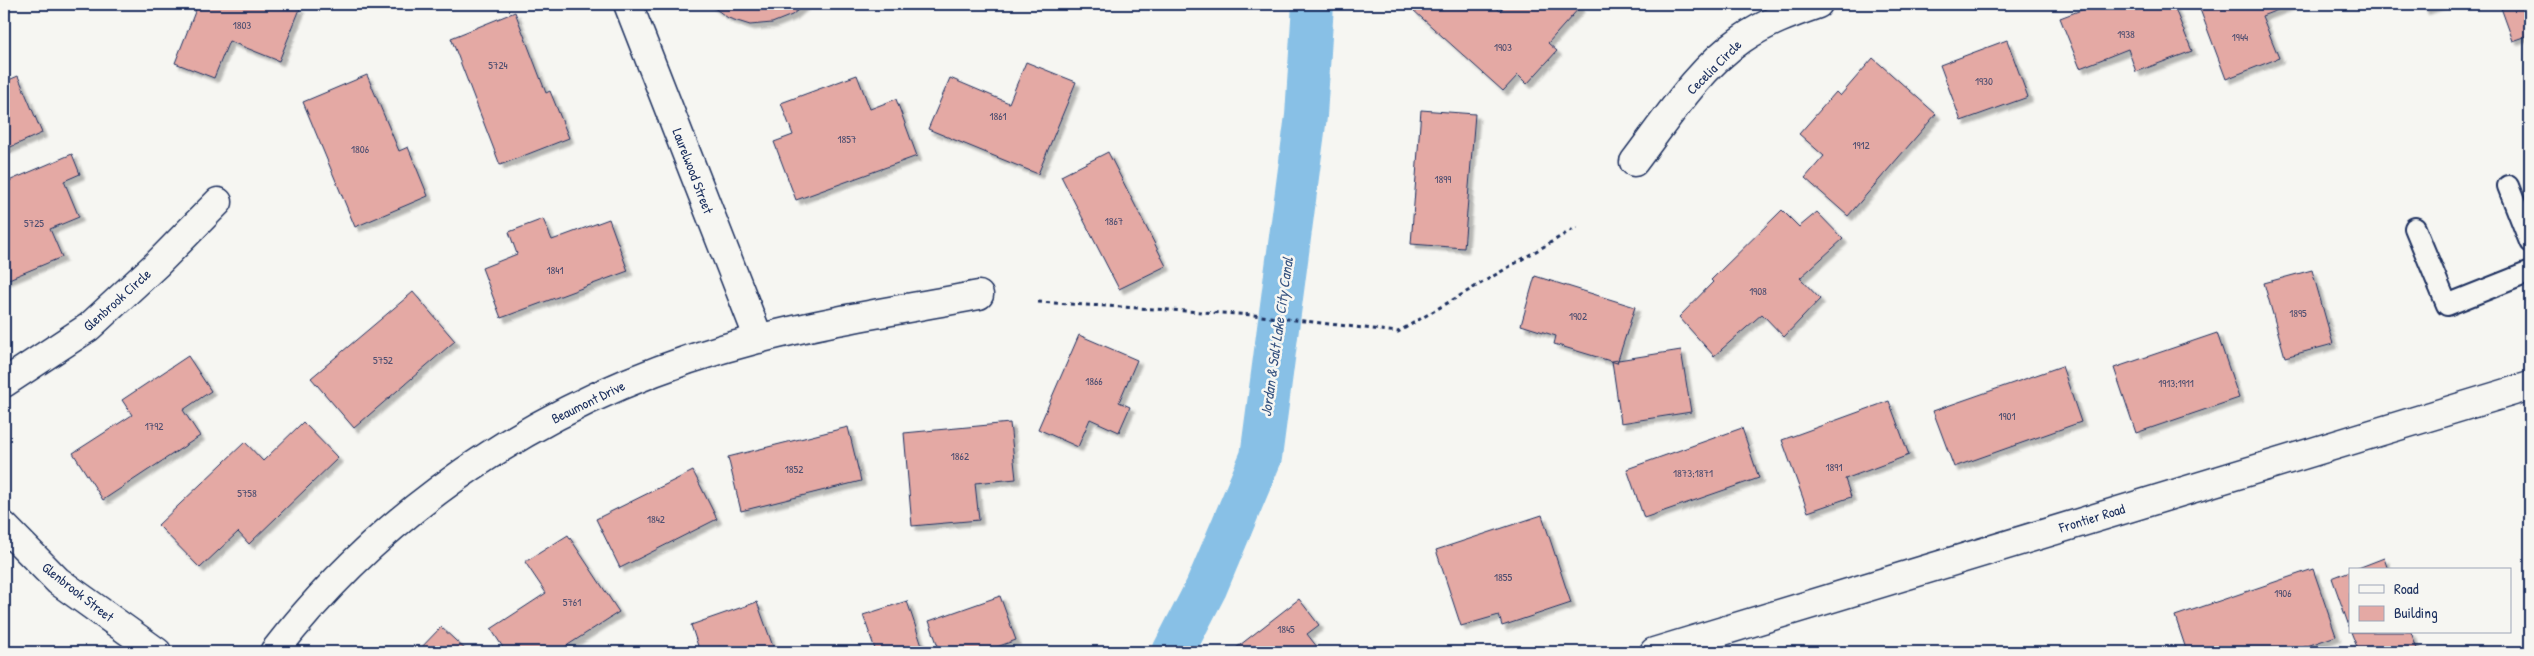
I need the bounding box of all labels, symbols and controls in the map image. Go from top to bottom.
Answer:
house number: 1803 [233,18,251,32]
house number: 1938 [2117,27,2135,41]
house number: 1944 [2232,30,2248,44]
street label: Cecelia Circle [1682,35,1746,98]
house number: 1903 [1494,40,1512,54]
house number: 5724 [488,58,508,72]
house number: 1930 [1975,74,1993,88]
house number: 1861 [989,109,1007,123]
street label: Laurelwood Street [668,125,719,216]
house number: 1857 [838,132,856,146]
house number: 1912 [1852,138,1870,152]
house number: 1806 [351,142,370,156]
house number: 1899 [1435,172,1451,186]
house number: 1867 [1105,214,1123,228]
house number: 5725 [24,216,44,230]
water label: Jordan & Salt Lake City Canal [1255,255,1298,418]
house number: 1841 [547,263,563,277]
street label: Glenbrook Circle [79,264,155,335]
house number: 1908 [1749,284,1767,298]
house number: 1895 [2289,306,2307,320]
house number: 1902 [1569,309,1587,323]
house number: 5752 [373,353,393,367]
house number: 1866 [1085,374,1103,388]
street label: Beaumont Drive [548,375,628,428]
house number: 1913;1911 [2158,376,2194,390]
house number: 1901 [1999,409,2015,423]
house number: 1792 [145,419,163,433]
house number: 1862 [951,449,969,463]
house number: 1891 [1826,460,1842,474]
house number: 1852 [785,462,803,476]
house number: 1873;1871 [1673,466,1713,480]
house number: 5758 [237,486,257,500]
street label: Frontier Road [2056,498,2128,537]
house number: 1842 [647,512,665,526]
street label: Glenbrook Street [38,558,118,626]
legend [2349,568,2512,634]
house number: 1855 [1494,570,1512,584]
text: Road [2394,578,2419,599]
house number: 1906 [2274,586,2292,600]
house number: 5761 [563,595,581,609]
text: Building [2394,602,2438,623]
house number: 1845 [1277,622,1295,636]

